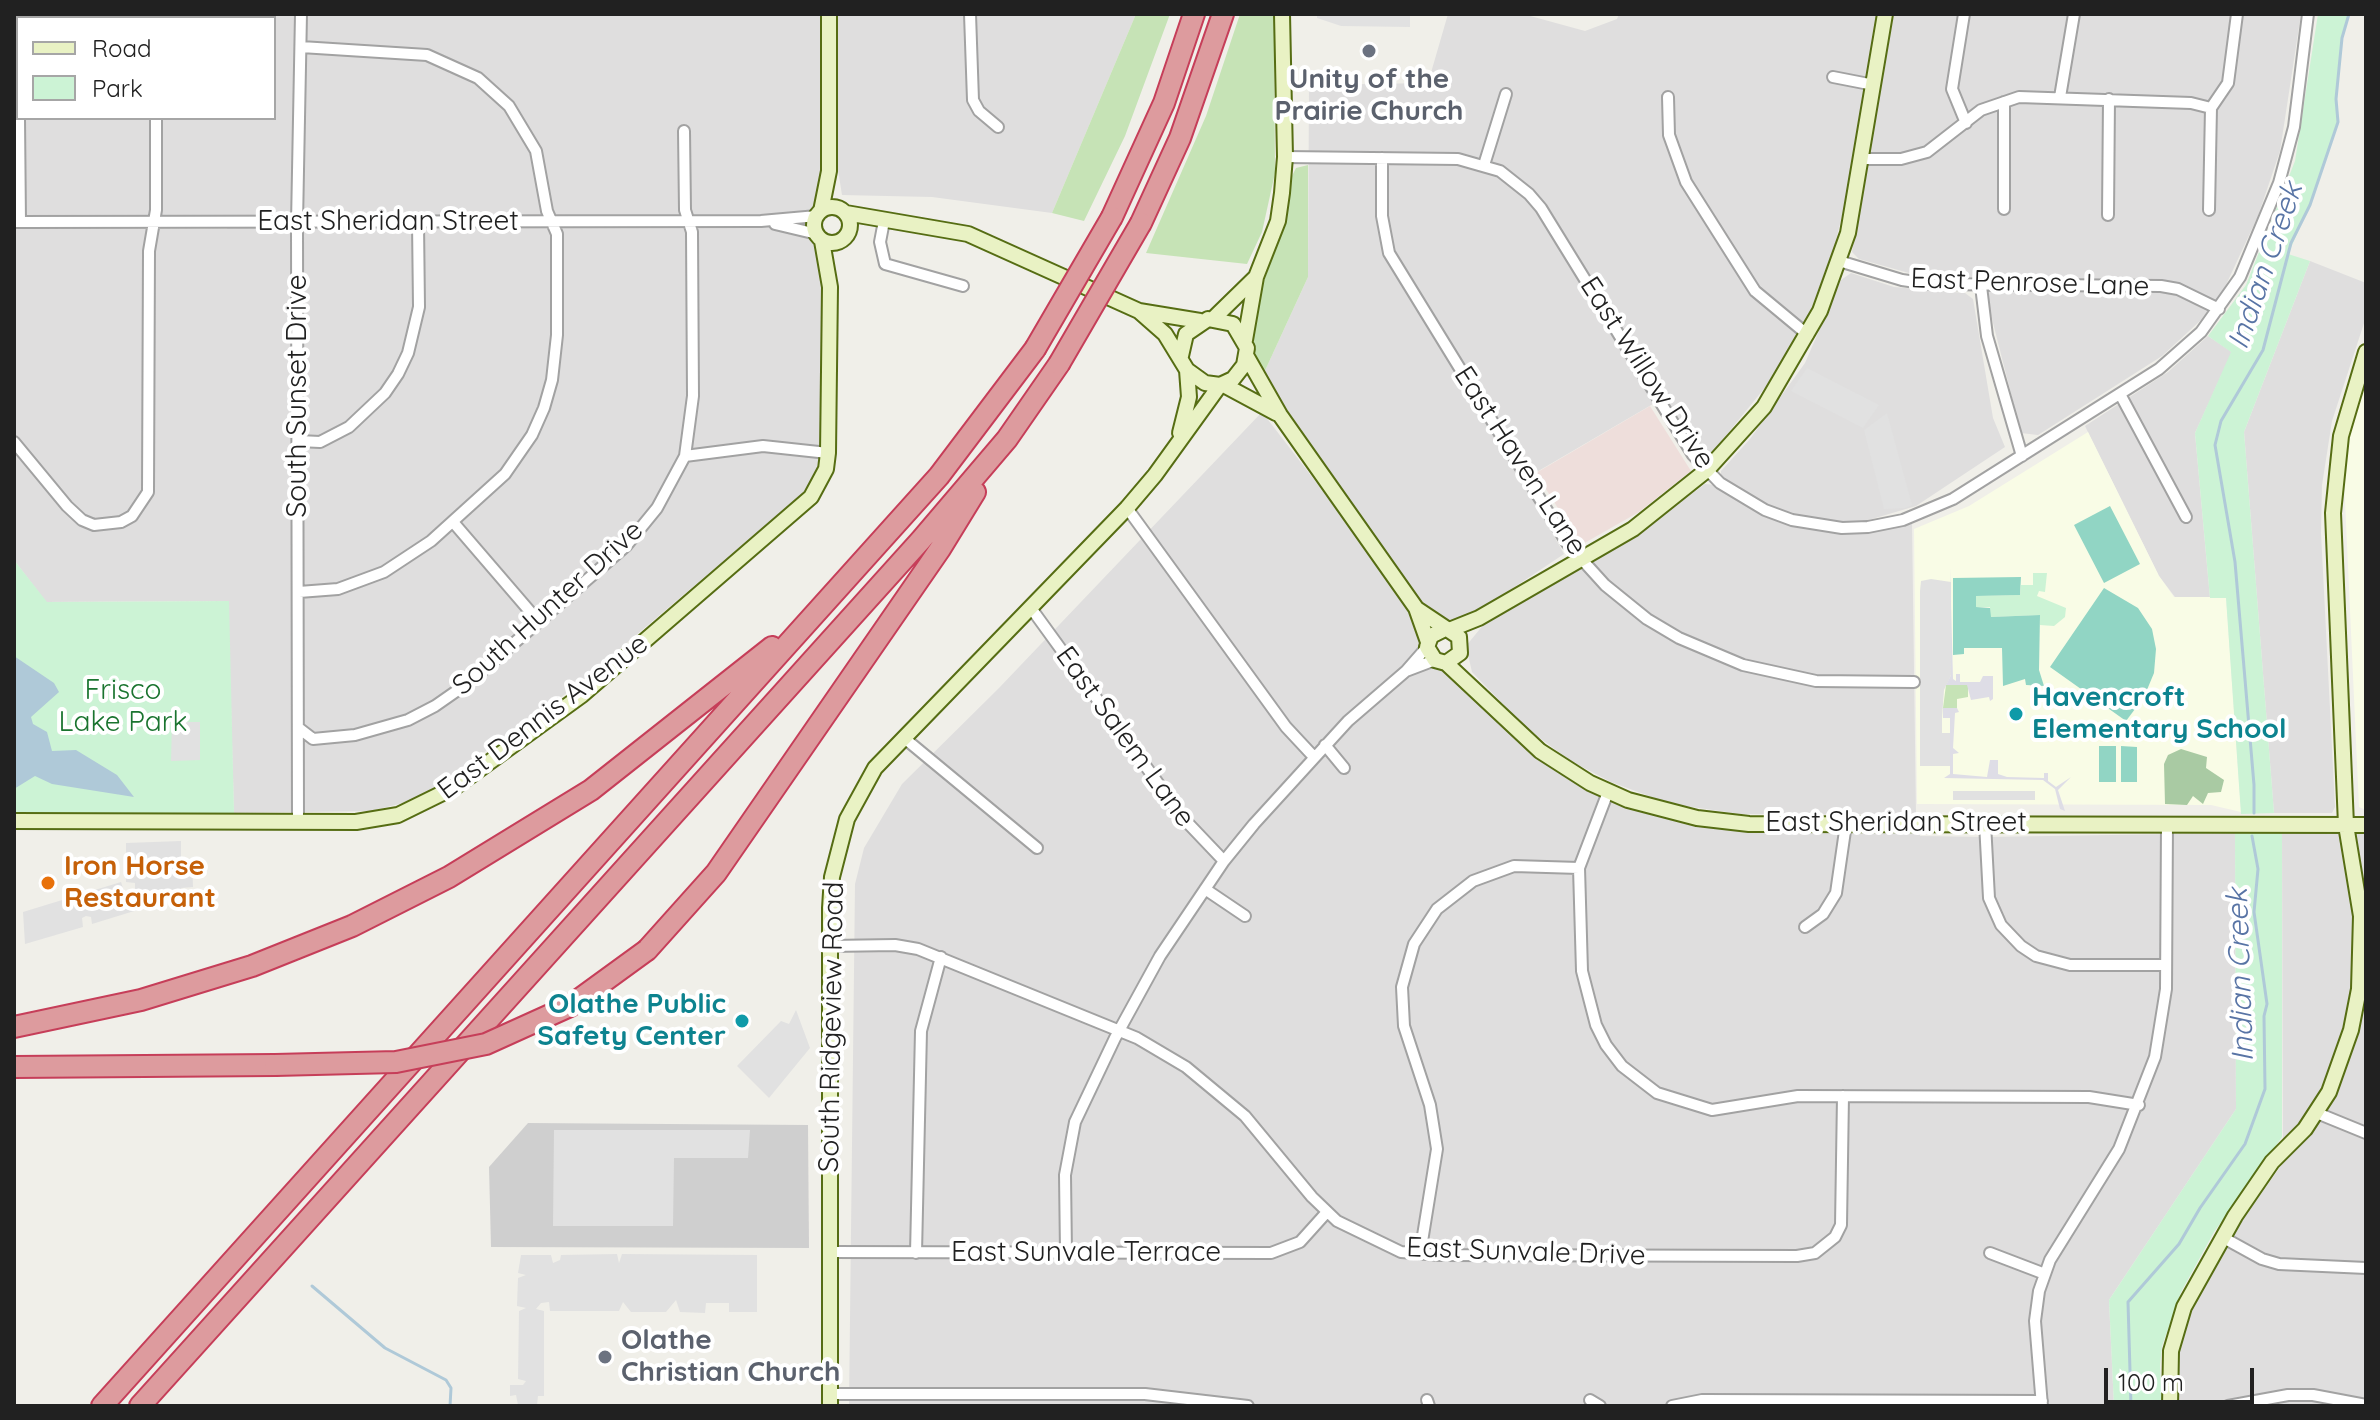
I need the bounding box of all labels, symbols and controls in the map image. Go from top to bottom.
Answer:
legend [16,16,276,120]
text: Road [92,33,152,63]
marker: Unity of the Prairie Church [1360,42,1378,60]
place label: Unity of the Prairie Church [1275,63,1463,129]
text: Park [92,73,143,103]
water label: Indian Creek [2221,178,2311,354]
street label: East Sheridan Street [257,205,519,239]
street label: East Penrose Lane [1910,262,2150,304]
street label: East Willow Drive [1573,271,1721,475]
street label: South Sunset Drive [281,275,315,517]
street label: East Haven Lane [1447,360,1593,562]
street label: South Hunter Drive [446,514,650,702]
street label: East Dennis Avenue [431,627,655,807]
street label: East Salem Lane [1048,640,1202,834]
park label: Frisco Lake Park [59,674,187,740]
place label: Havencroft Elementary School [2032,681,2286,747]
marker: Havencroft Elementary School [2007,705,2025,723]
street label: East Sheridan Street [1765,806,2027,840]
place label: Iron Horse Restaurant [64,850,216,916]
marker: Iron Horse Restaurant [39,874,57,892]
street label: South Ridgeview Road [813,881,851,1173]
water label: Indian Creek [2220,888,2262,1062]
place label: Olathe Public Safety Center [537,988,726,1054]
marker: Olathe Public Safety Center [733,1012,751,1030]
street label: East Sunvale Drive [1406,1231,1646,1273]
street label: East Sunvale Terrace [951,1236,1221,1270]
place label: Olathe Christian Church [621,1324,840,1390]
marker: Olathe Christian Church [596,1348,614,1366]
scale bar [2108,1352,2258,1402]
text: 100 m [2118,1367,2184,1397]

